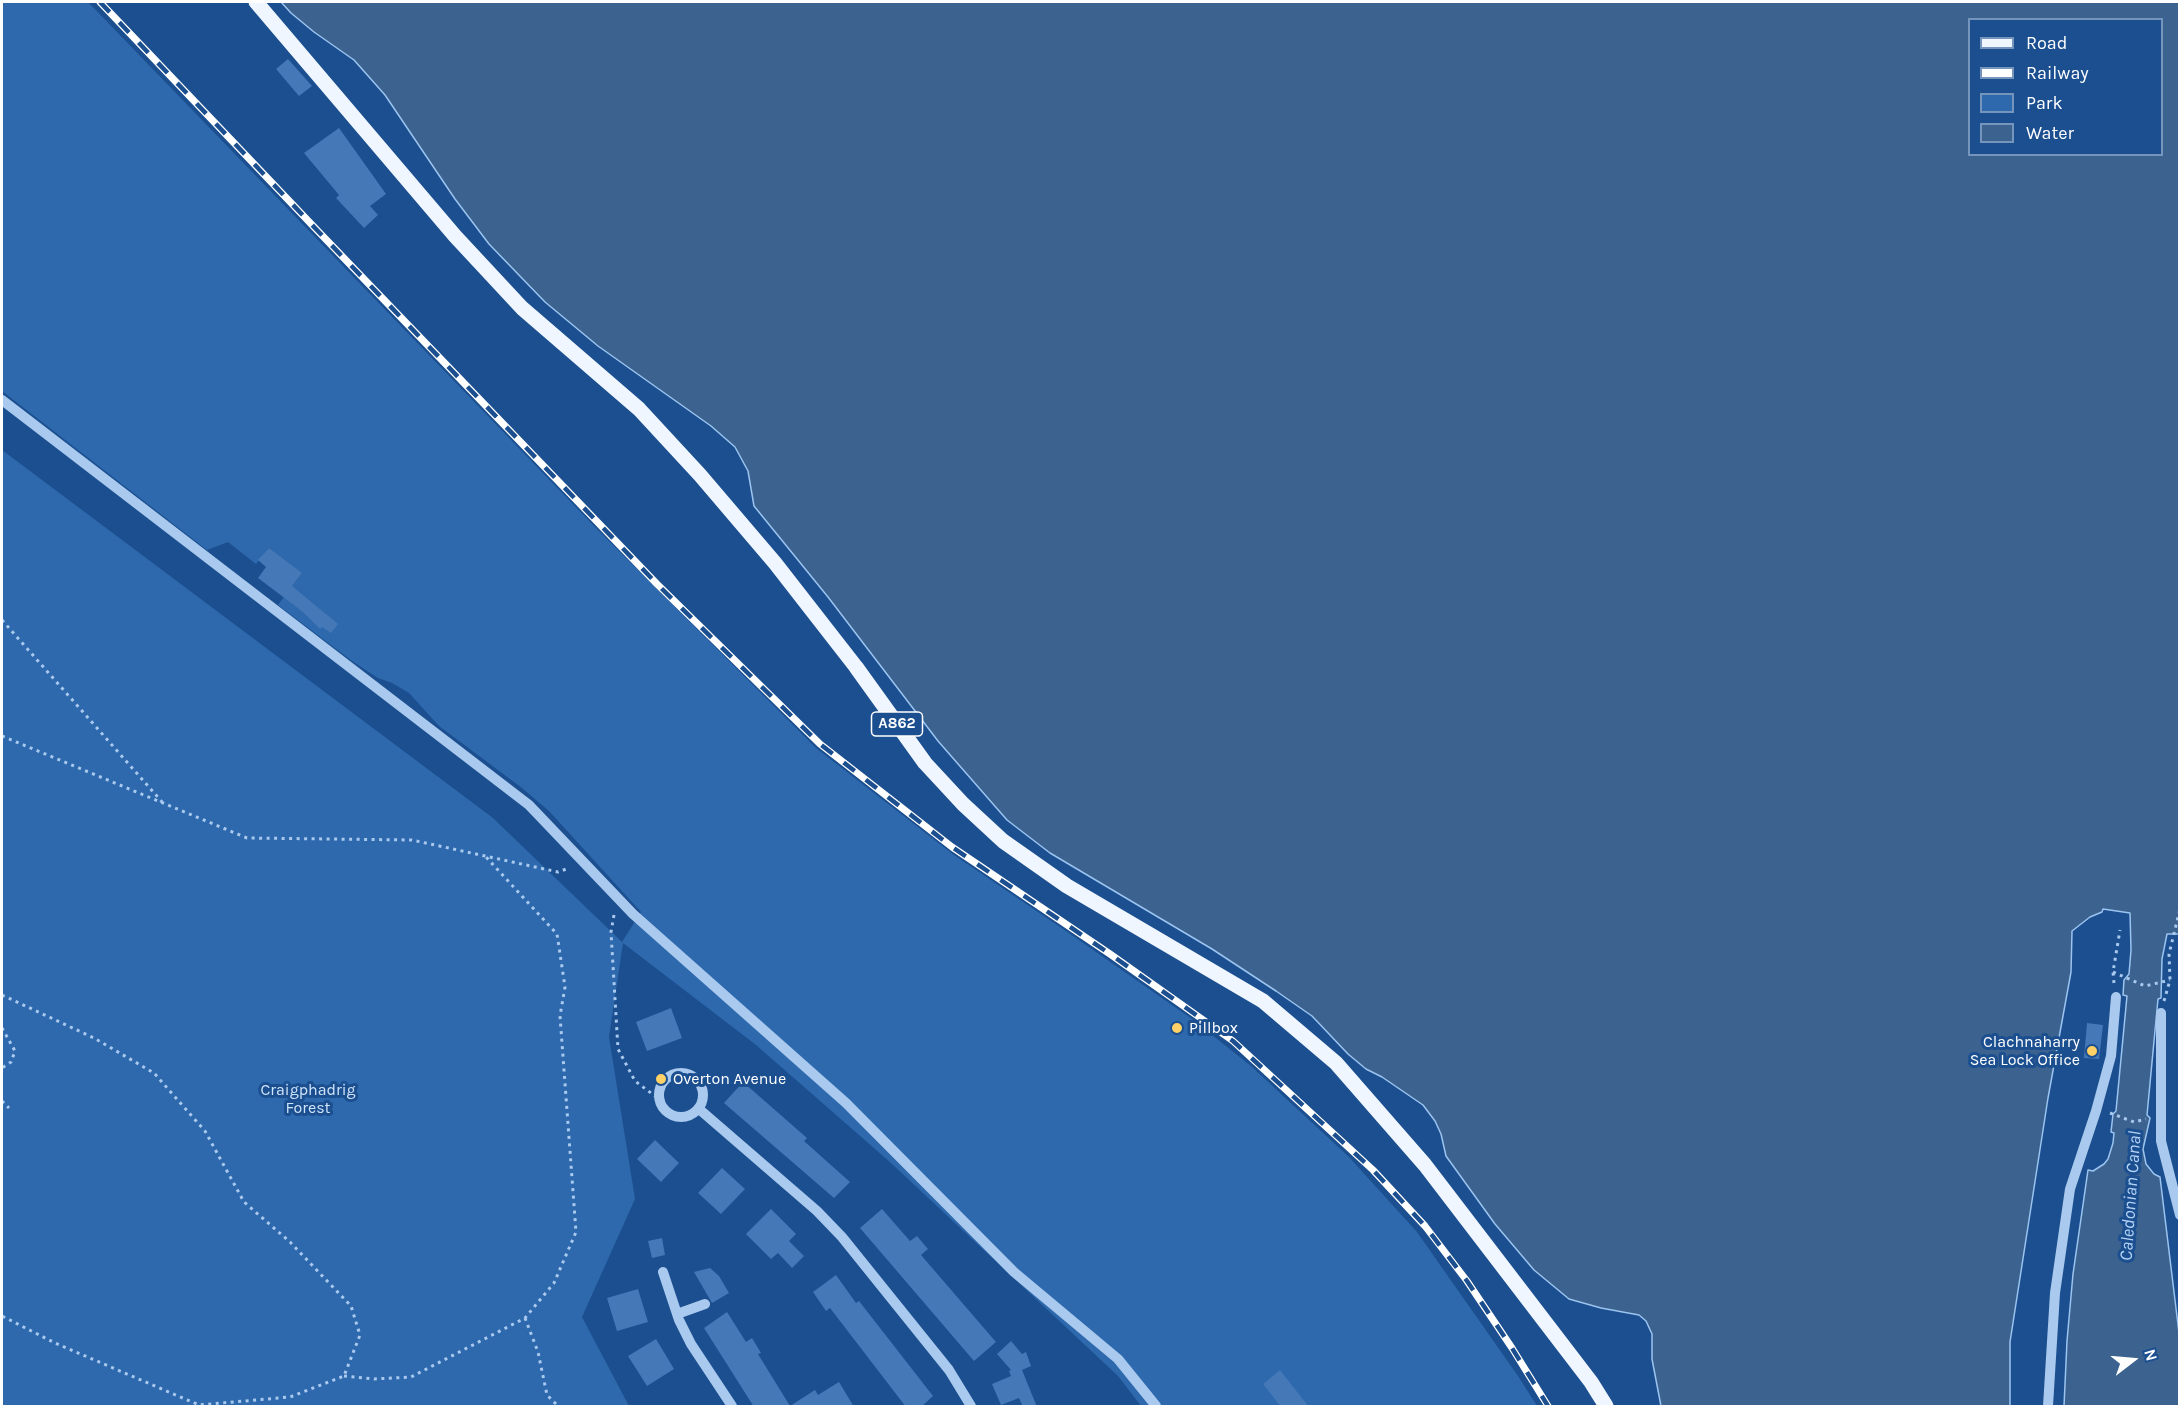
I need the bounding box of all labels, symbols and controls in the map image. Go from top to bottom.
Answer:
legend [1968,18,2163,156]
text: Road [2026,32,2067,54]
text: Railway [2026,62,2089,84]
text: Park [2026,92,2063,114]
text: Water [2026,122,2074,144]
road number: A862 [872,712,922,736]
place label: Pillbox [1189,1018,1238,1038]
marker: Pillbox [1170,1021,1184,1035]
place label: Clachnaharry Sea Lock Office [1970,1032,2080,1070]
marker: Clachnaharry Sea Lock Office [2085,1044,2099,1058]
place label: Overton Avenue [673,1069,786,1089]
marker: Overton Avenue [654,1072,668,1086]
park label: Craigphadrig Forest [260,1080,356,1118]
water label: Caledonian Canal [2116,1130,2146,1262]
north arrow [2103,1330,2163,1390]
text: N [2140,1347,2161,1363]

